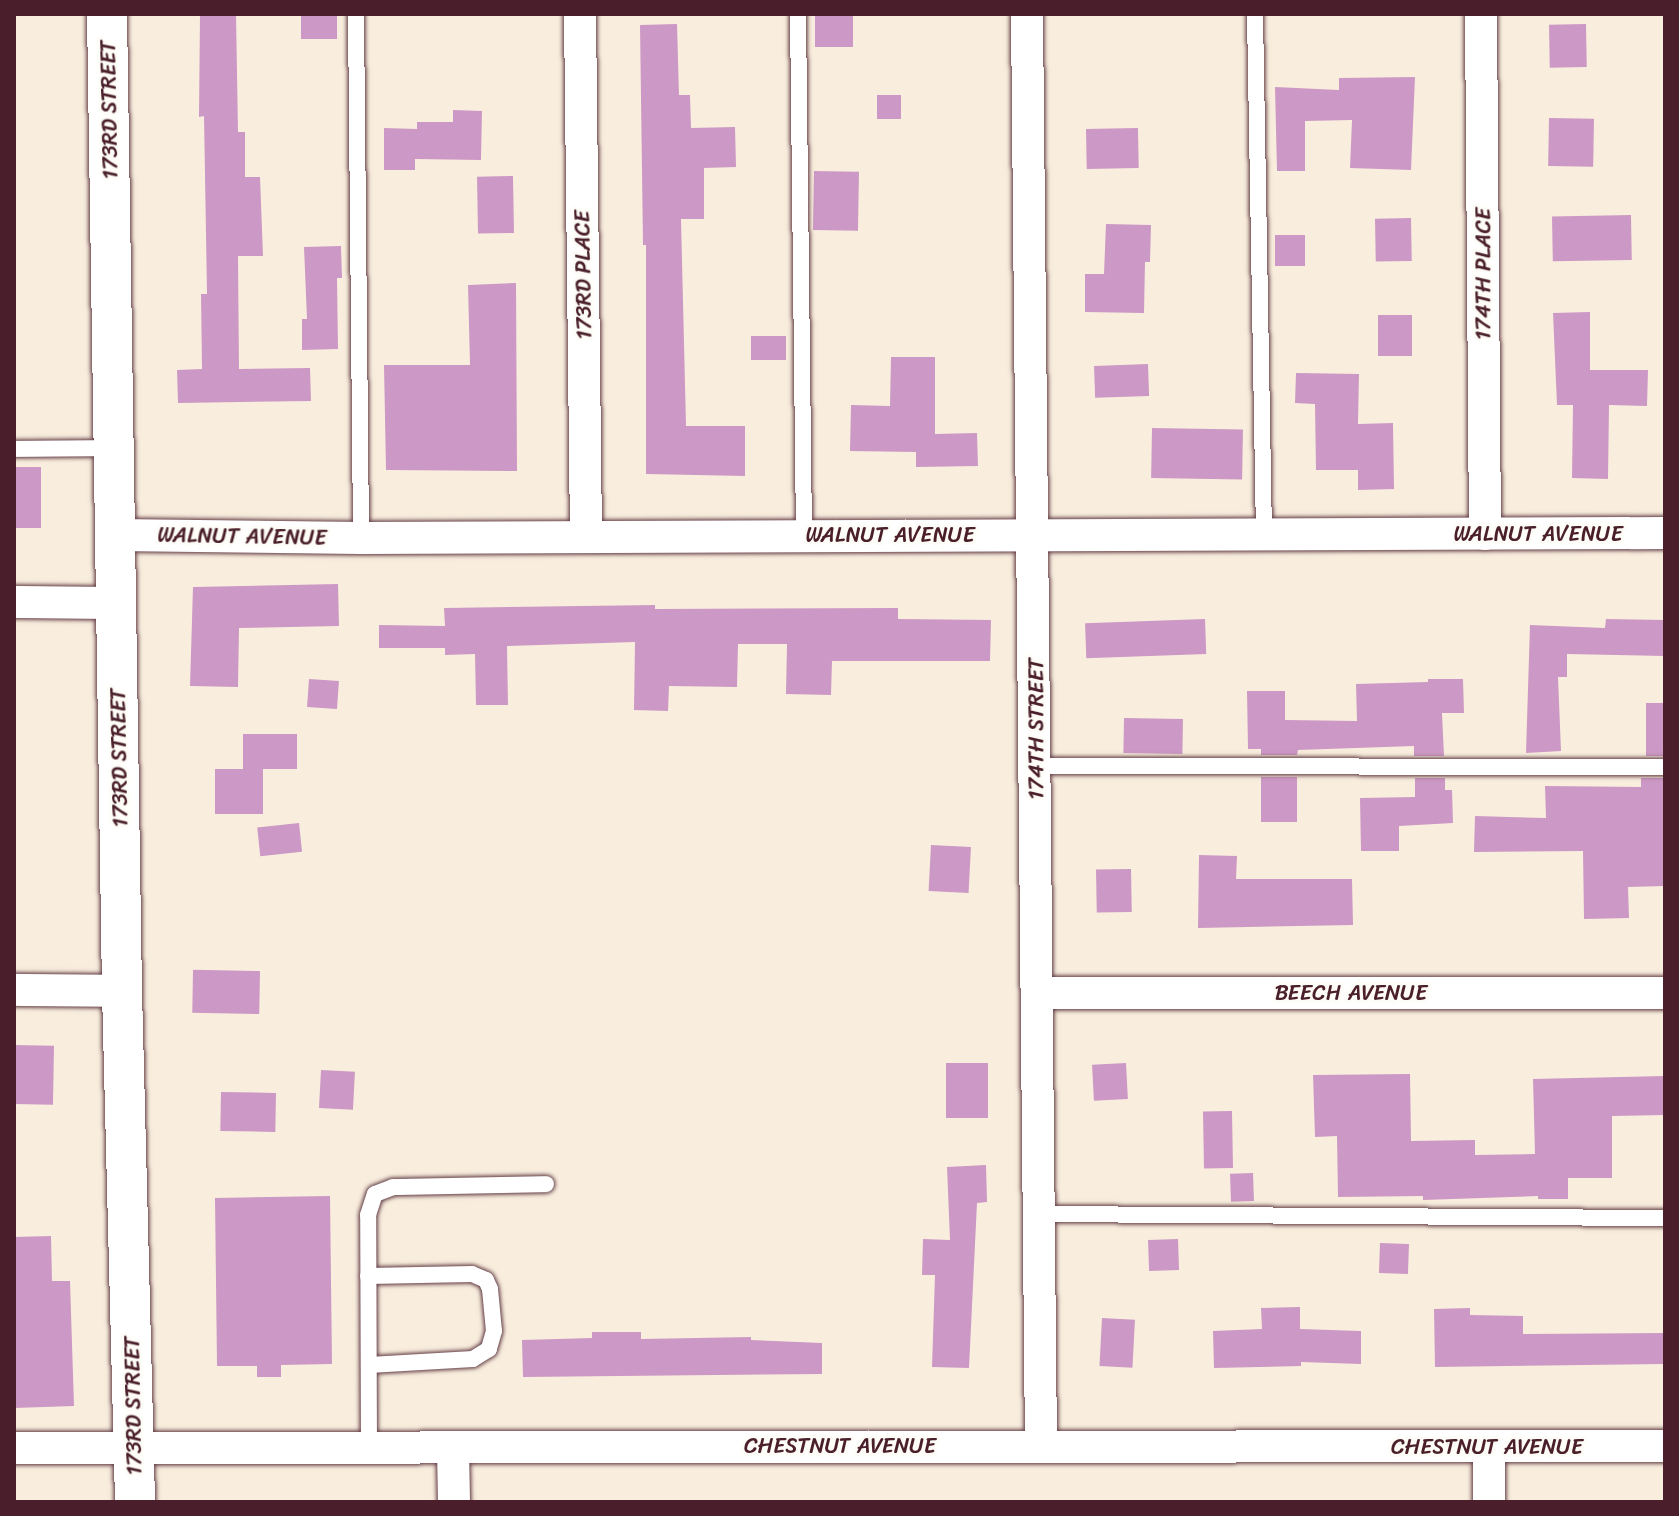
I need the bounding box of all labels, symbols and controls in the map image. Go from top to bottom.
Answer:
street label: 173RD STREET [95,39,123,181]
street label: 174TH PLACE [1470,208,1496,340]
street label: 173RD PLACE [569,210,597,340]
street label: WALNUT AVENUE [157,521,327,551]
street label: WALNUT AVENUE [1454,521,1622,547]
street label: WALNUT AVENUE [806,522,974,548]
street label: 174TH STREET [1023,657,1049,801]
street label: 173RD STREET [105,687,133,829]
street label: BEECH AVENUE [1274,980,1428,1006]
street label: 173RD STREET [119,1335,147,1477]
street label: CHESTNUT AVENUE [743,1433,937,1459]
street label: CHESTNUT AVENUE [1390,1434,1584,1460]

